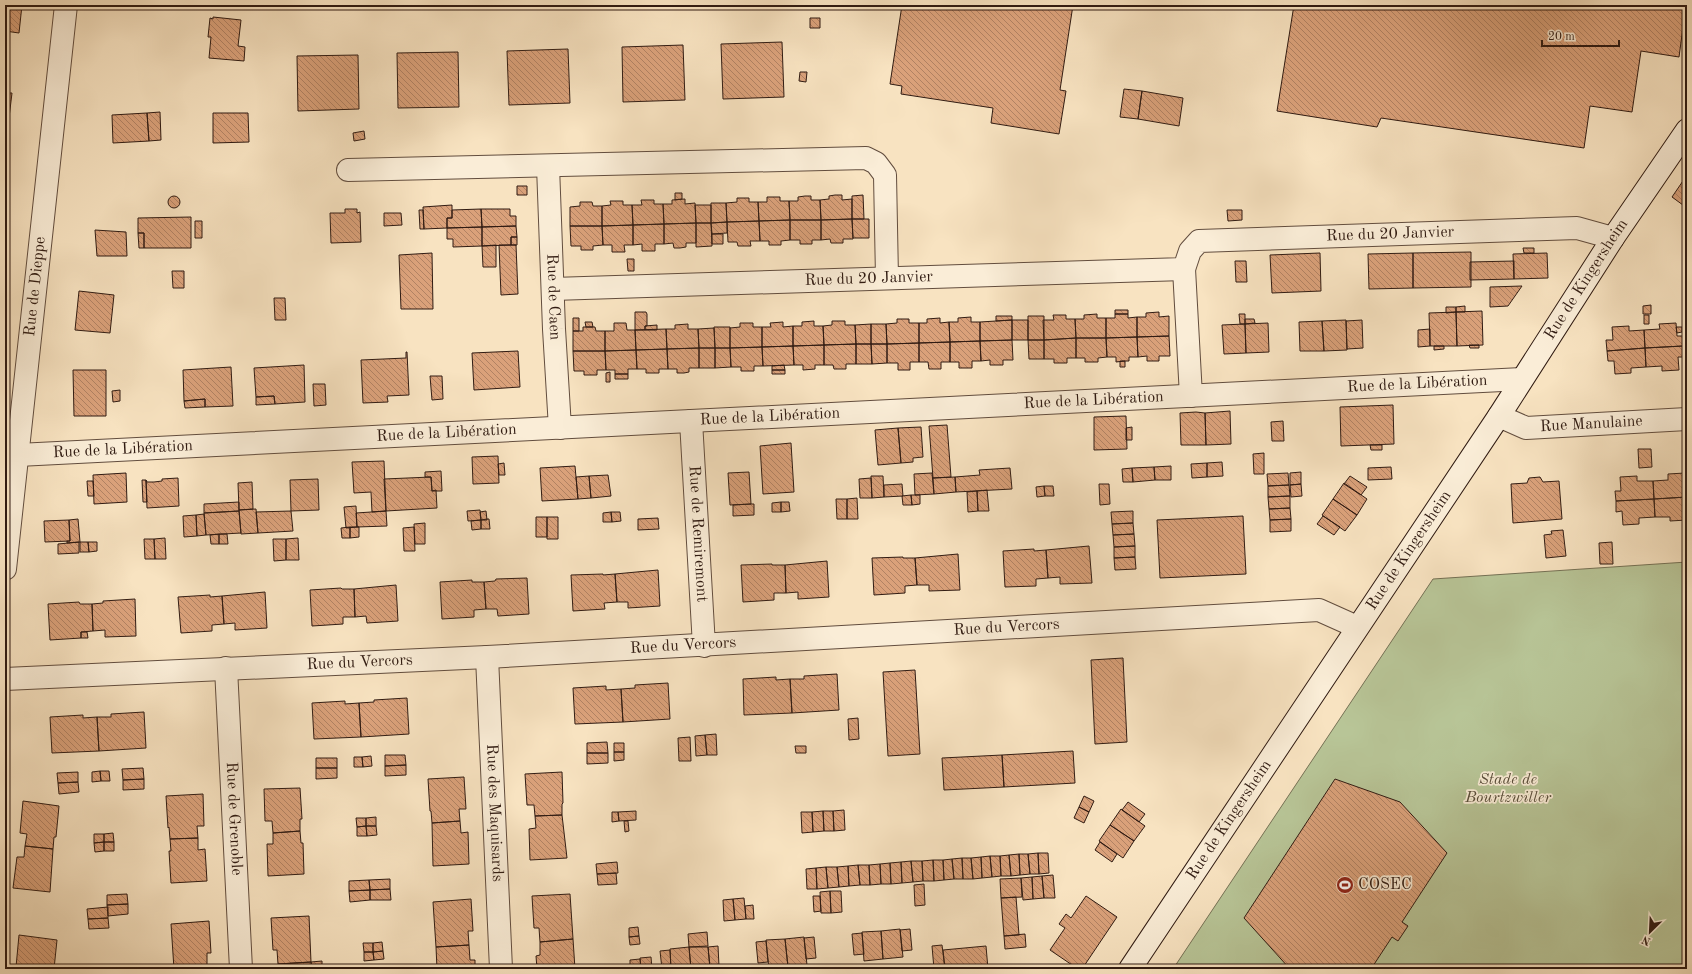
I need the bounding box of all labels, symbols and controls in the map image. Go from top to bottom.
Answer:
scale bar [1542,22,1619,48]
text: 20 m [1548,31,1575,43]
street label: Rue de Kingersheim [1542,216,1631,343]
street label: Rue du 20 Janvier [1326,224,1455,245]
street label: Rue de Dieppe [22,236,49,337]
street label: Rue de Caen [543,253,563,341]
street label: Rue du 20 Janvier [804,269,934,289]
street label: Rue de la Libération [1347,373,1488,396]
street label: Rue de la Libération [1023,389,1165,412]
street label: Rue de la Libération [700,405,841,429]
street label: Rue Manulaine [1540,413,1643,435]
street label: Rue de la Libération [376,422,517,445]
street label: Rue de la Libération [52,438,194,461]
street label: Rue de Remiremont [686,465,709,603]
street label: Rue de Kingersheim [1364,488,1455,613]
street label: Rue du Vercors [953,617,1060,639]
street label: Rue du Vercors [630,635,737,657]
street label: Rue du Vercors [306,652,413,673]
street label: Rue des Maquisards [483,744,505,882]
street label: Rue de Kingersheim [1184,757,1275,883]
street label: Rue de Grenoble [223,761,244,876]
park label: Stade de Bourtzwiller [1464,772,1552,806]
sports icon: COSEC [1335,875,1355,895]
place label: COSEC [1358,877,1412,893]
north arrow [1630,912,1670,952]
text: N [1640,933,1653,946]

